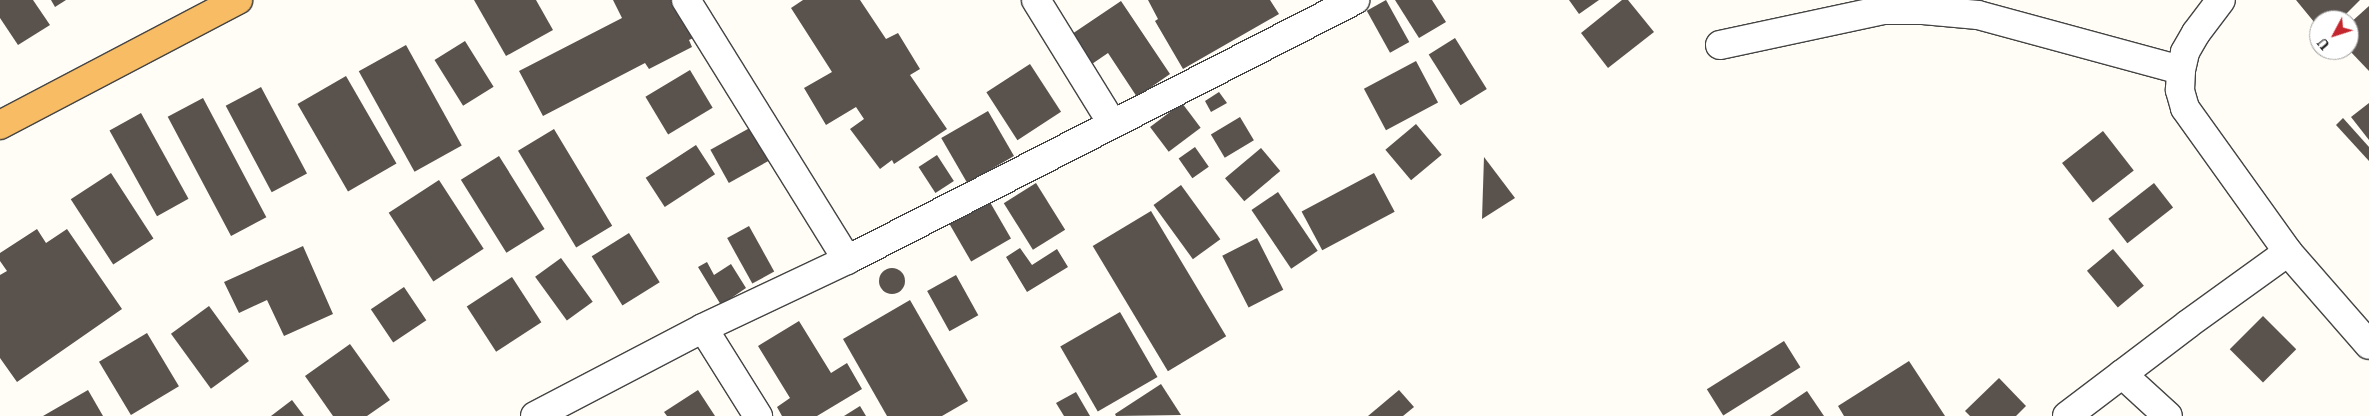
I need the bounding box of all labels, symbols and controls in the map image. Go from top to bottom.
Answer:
north arrow [2309,10,2359,60]
text: U [2312,34,2334,54]

